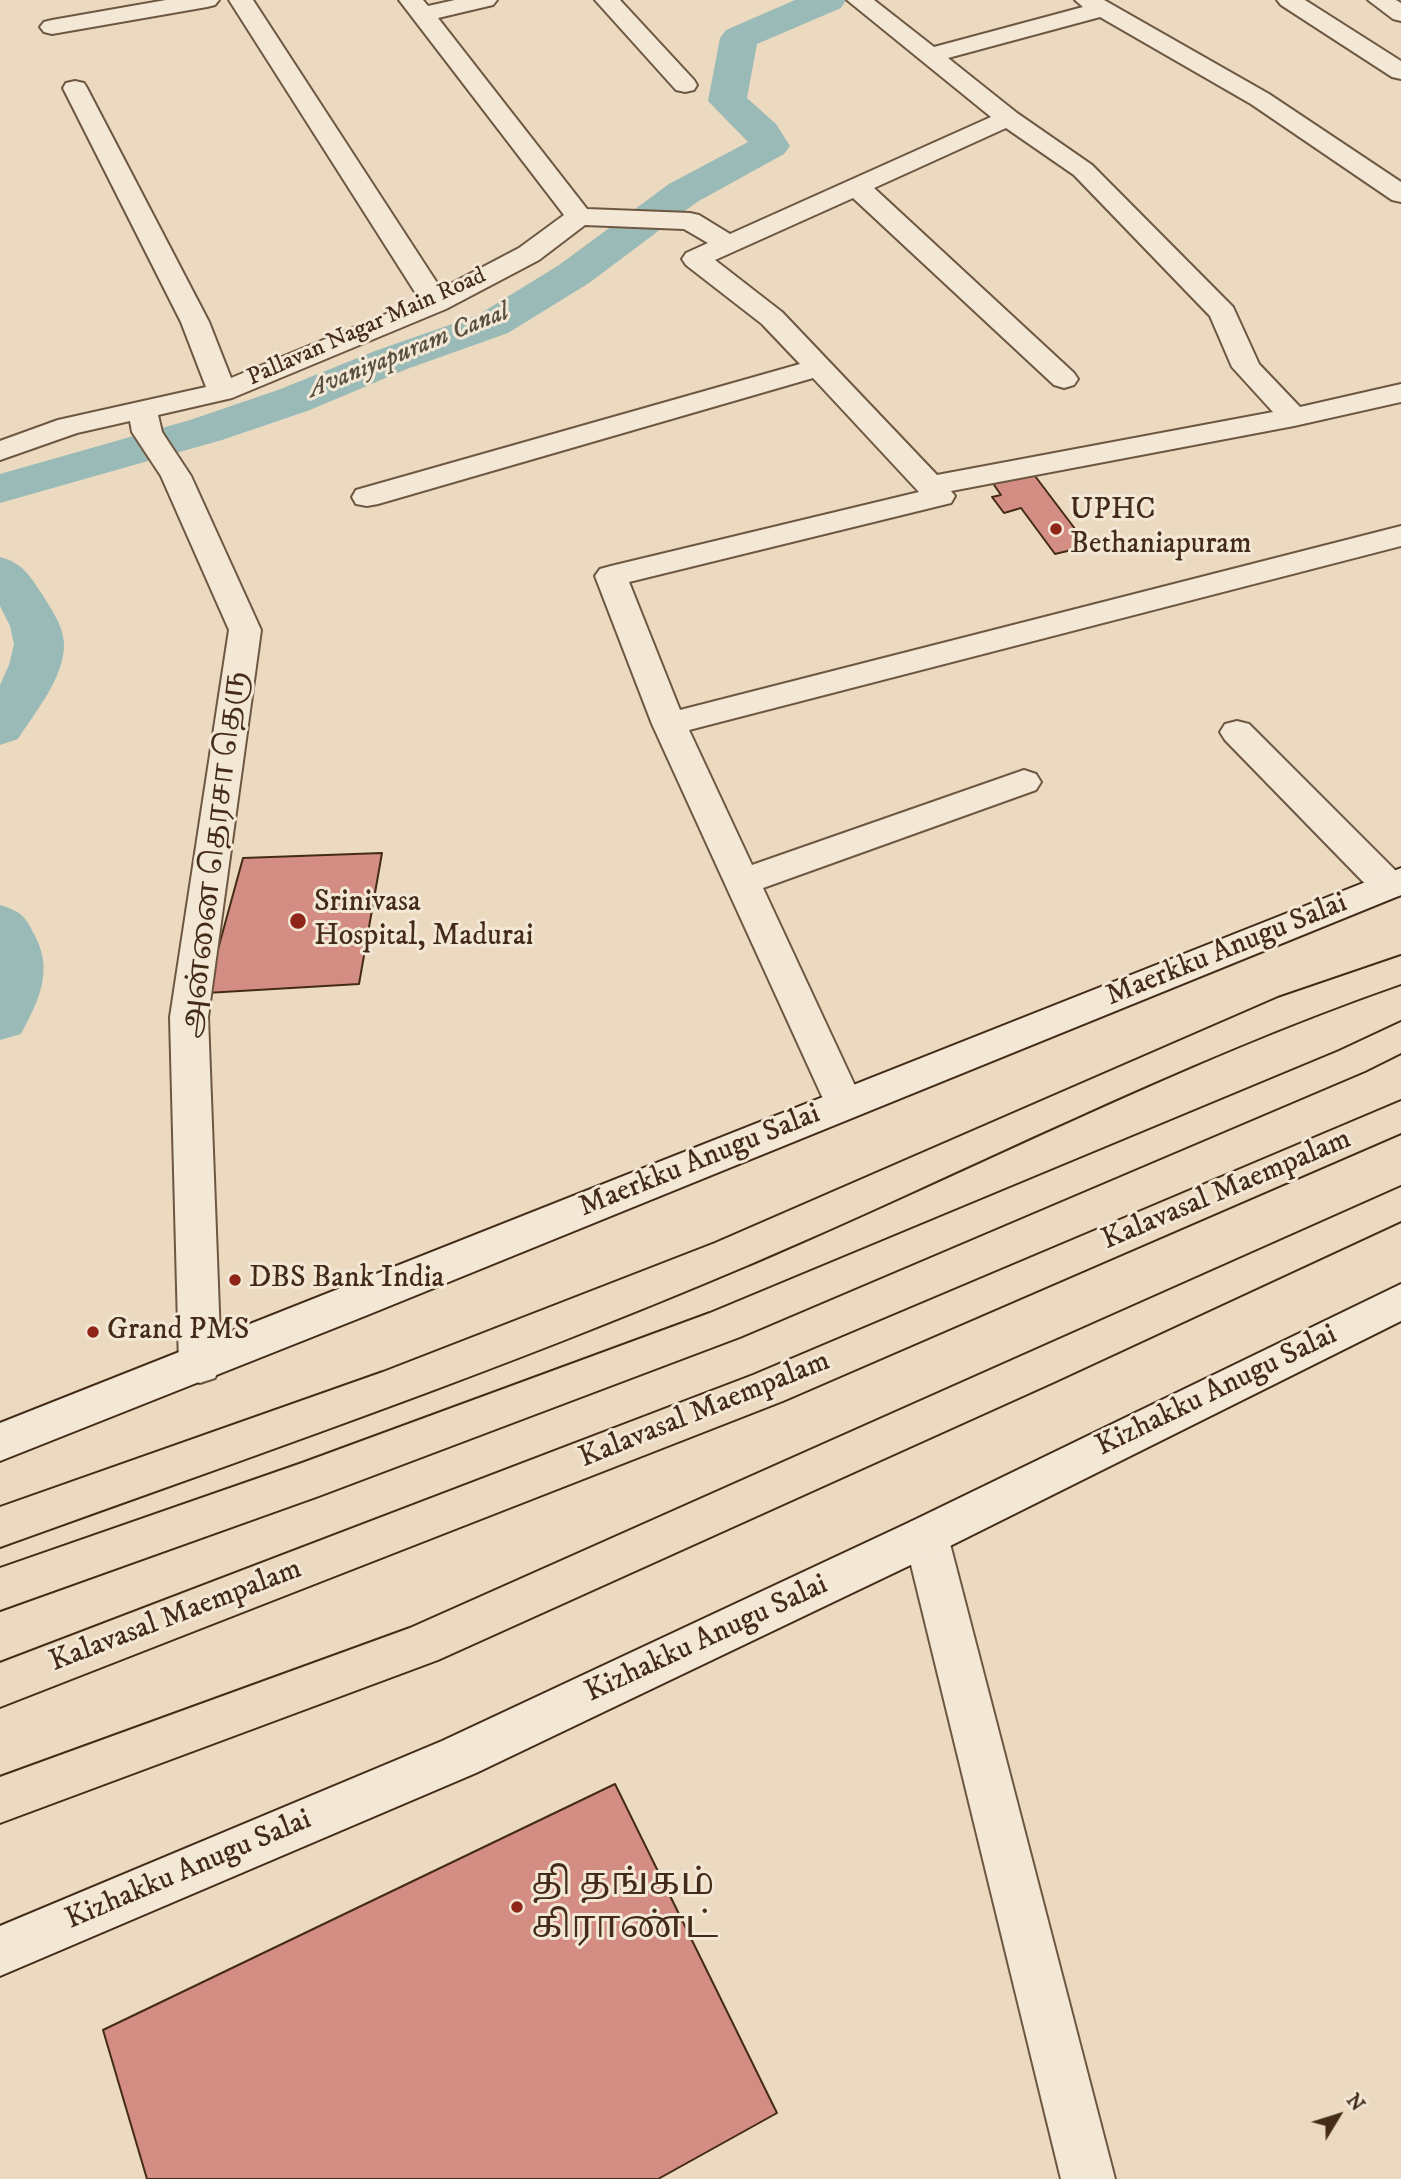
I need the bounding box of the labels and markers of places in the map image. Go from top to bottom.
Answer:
place label: UPHC Bethaniapuram [1070,494,1252,564]
marker: UPHC Bethaniapuram [1048,521,1064,537]
place label: Srinivasa Hospital, Madurai [314,886,533,956]
marker: Srinivasa Hospital, Madurai [288,911,308,931]
place label: DBS Bank India [249,1262,444,1298]
marker: DBS Bank India [227,1272,243,1288]
place label: Grand PMS [107,1314,249,1350]
marker: Grand PMS [85,1324,101,1340]
place label: தி தங்கம் கிராண்ட் [531,1864,718,1951]
marker: தி தங்கம் கிராண்ட் [509,1899,525,1915]

